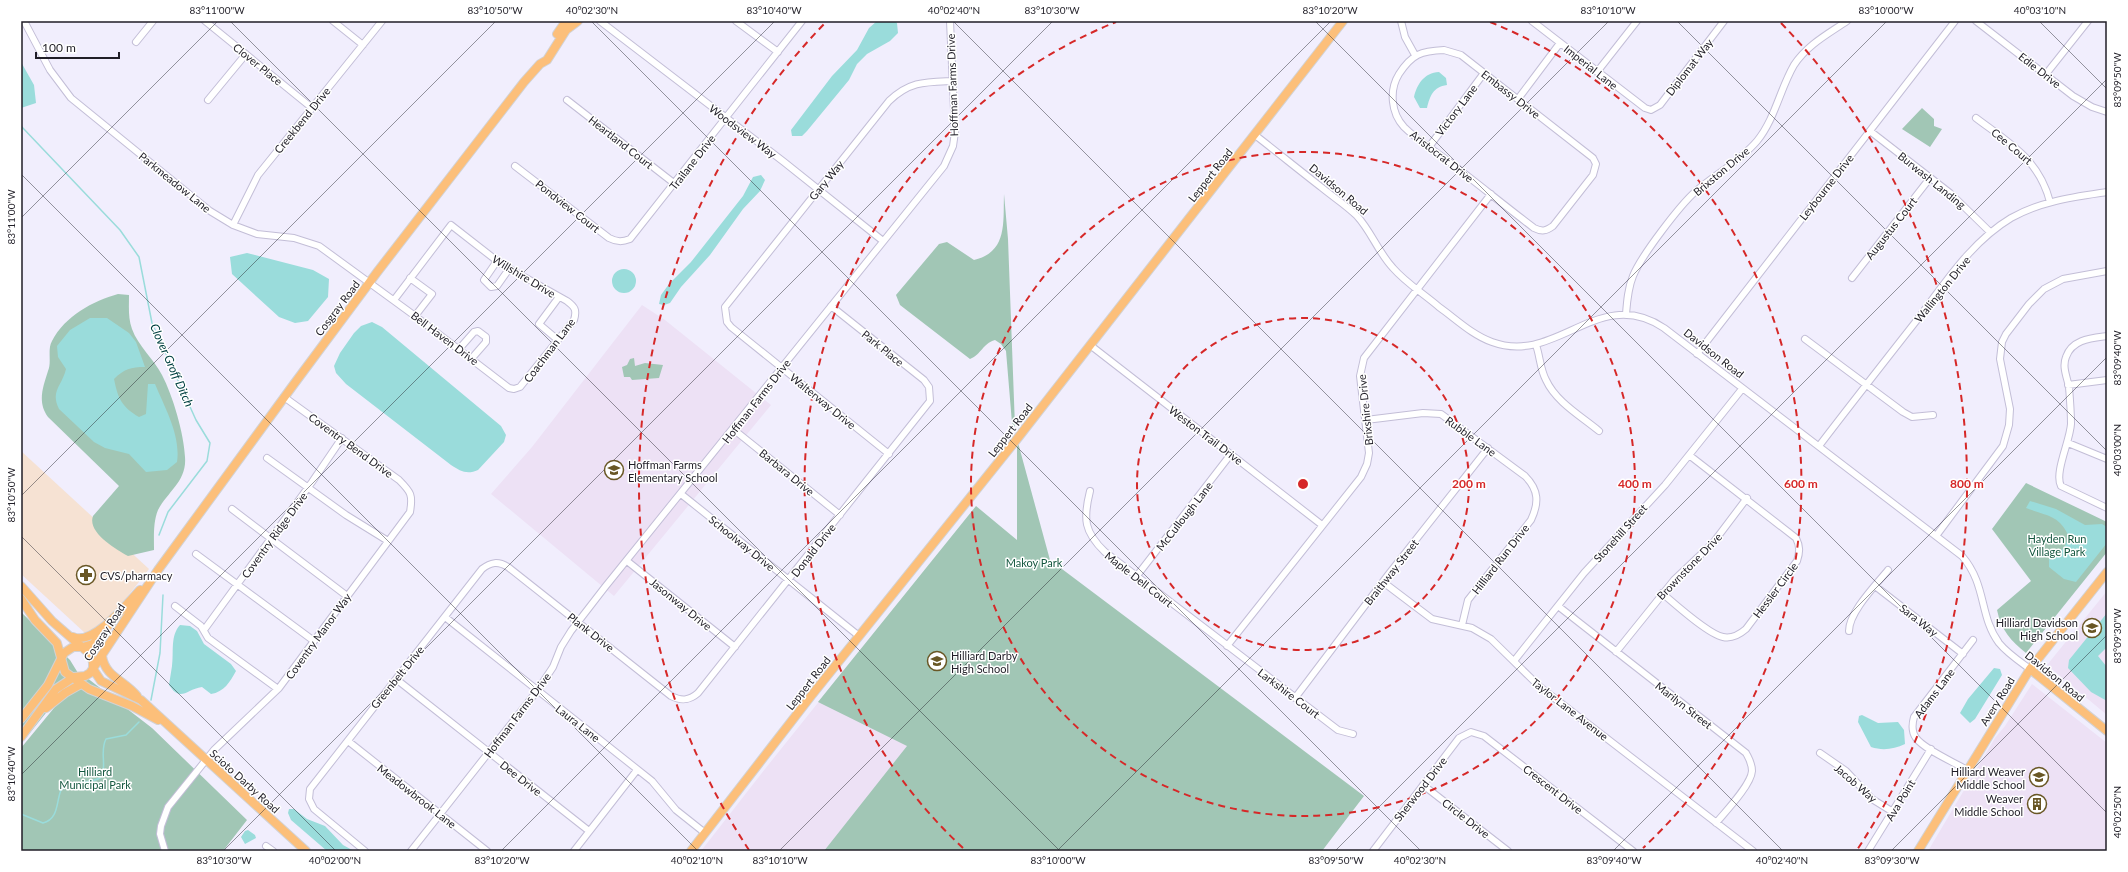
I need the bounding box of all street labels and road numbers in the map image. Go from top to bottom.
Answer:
street label: Hoffman Farms Drive [944,33,960,137]
street label: Diplomat Way [1663,36,1715,98]
street label: Clover Place [231,40,285,88]
street label: Imperial Lane [1562,42,1621,92]
street label: Edie Drive [2016,50,2064,91]
street label: Embassy Drive [1479,67,1543,121]
street label: Victory Lane [1433,82,1480,138]
street label: Creekbend Drive [271,84,333,156]
street label: Woodsview Way [707,101,780,161]
street label: Heartland Court [586,113,656,171]
street label: Cee Court [1989,125,2035,167]
street label: Aristocrat Drive [1408,127,1476,185]
street label: Trailane Drive [666,132,718,192]
street label: Brixston Drive [1690,144,1752,198]
street label: Leppert Road [1185,146,1235,204]
street label: Parkmeadow Lane [137,149,214,215]
street label: Burwash Landing [1896,149,1968,211]
street label: Leybourne Drive [1796,151,1856,223]
street label: Gary Way [806,157,846,202]
street label: Davidson Road [1307,161,1371,217]
street label: Pondview Court [533,177,603,235]
street label: Augustus Court [1863,194,1919,262]
street label: Willshire Drive [490,252,558,300]
street label: Wallington Drive [1911,253,1973,325]
street label: Cosgray Road [312,278,362,338]
street label: Bell Haven Drive [409,308,481,368]
street label: Coachman Lane [521,315,577,385]
street label: Davidson Road [1681,326,1747,380]
street label: Park Place [860,327,907,369]
street label: Hoffman Farms Drive [719,356,793,446]
street label: Walterway Drive [787,370,859,432]
street label: Brixshire Drive [1355,374,1375,446]
street label: Leppert Road [985,401,1035,459]
street label: Weston Trail Drive [1167,403,1246,467]
street label: Coventry Bend Drive [306,410,396,480]
street label: Rubble Lane [1443,413,1499,459]
street label: Barbara Drive [757,446,817,498]
street label: McCullough Lane [1153,479,1215,553]
street label: Coventry Ridge Drive [238,489,310,580]
street label: Stonehill Street [1591,501,1649,565]
street label: Schoolway Drive [707,513,778,574]
street label: Donald Drive [788,521,838,579]
street label: Hilliard Run Drive [1469,521,1531,596]
street label: Brownstone Drive [1654,530,1724,602]
street label: Braithway Street [1361,536,1421,608]
street label: Maple Dell Court [1102,548,1176,610]
street label: Hessler Circle [1750,560,1800,620]
street label: Jasonway Drive [648,575,715,633]
street label: Coventry Manor Way [282,590,354,681]
street label: Cosgray Road [81,601,127,663]
street label: Sara Way [1897,601,1941,639]
street label: Plank Drive [565,610,617,654]
street label: Greenbelt Drive [368,643,426,711]
street label: Davidson Road [2023,648,2087,704]
street label: Leppert Road [783,654,833,712]
street label: Larkshire Court [1255,665,1323,721]
street label: Adams Lane [1911,666,1957,720]
street label: Hoffman Farms Drive [481,670,553,760]
street label: Avery Road [1977,674,2017,728]
street label: Taylor Lane Avenue [1529,675,1611,743]
street label: Marilyn Street [1653,679,1715,731]
street label: Laura Lane [553,702,603,744]
street label: Scioto Darby Road [207,746,283,816]
street label: Sherwood Drive [1391,754,1449,824]
street label: Dee Drive [498,758,544,798]
street label: Meadowbrook Lane [375,761,459,831]
street label: Jacob Way [1832,761,1880,805]
street label: Crescent Drive [1521,762,1585,816]
street label: Ava Point [1883,777,1917,823]
street label: Circle Drive [1440,795,1492,841]

